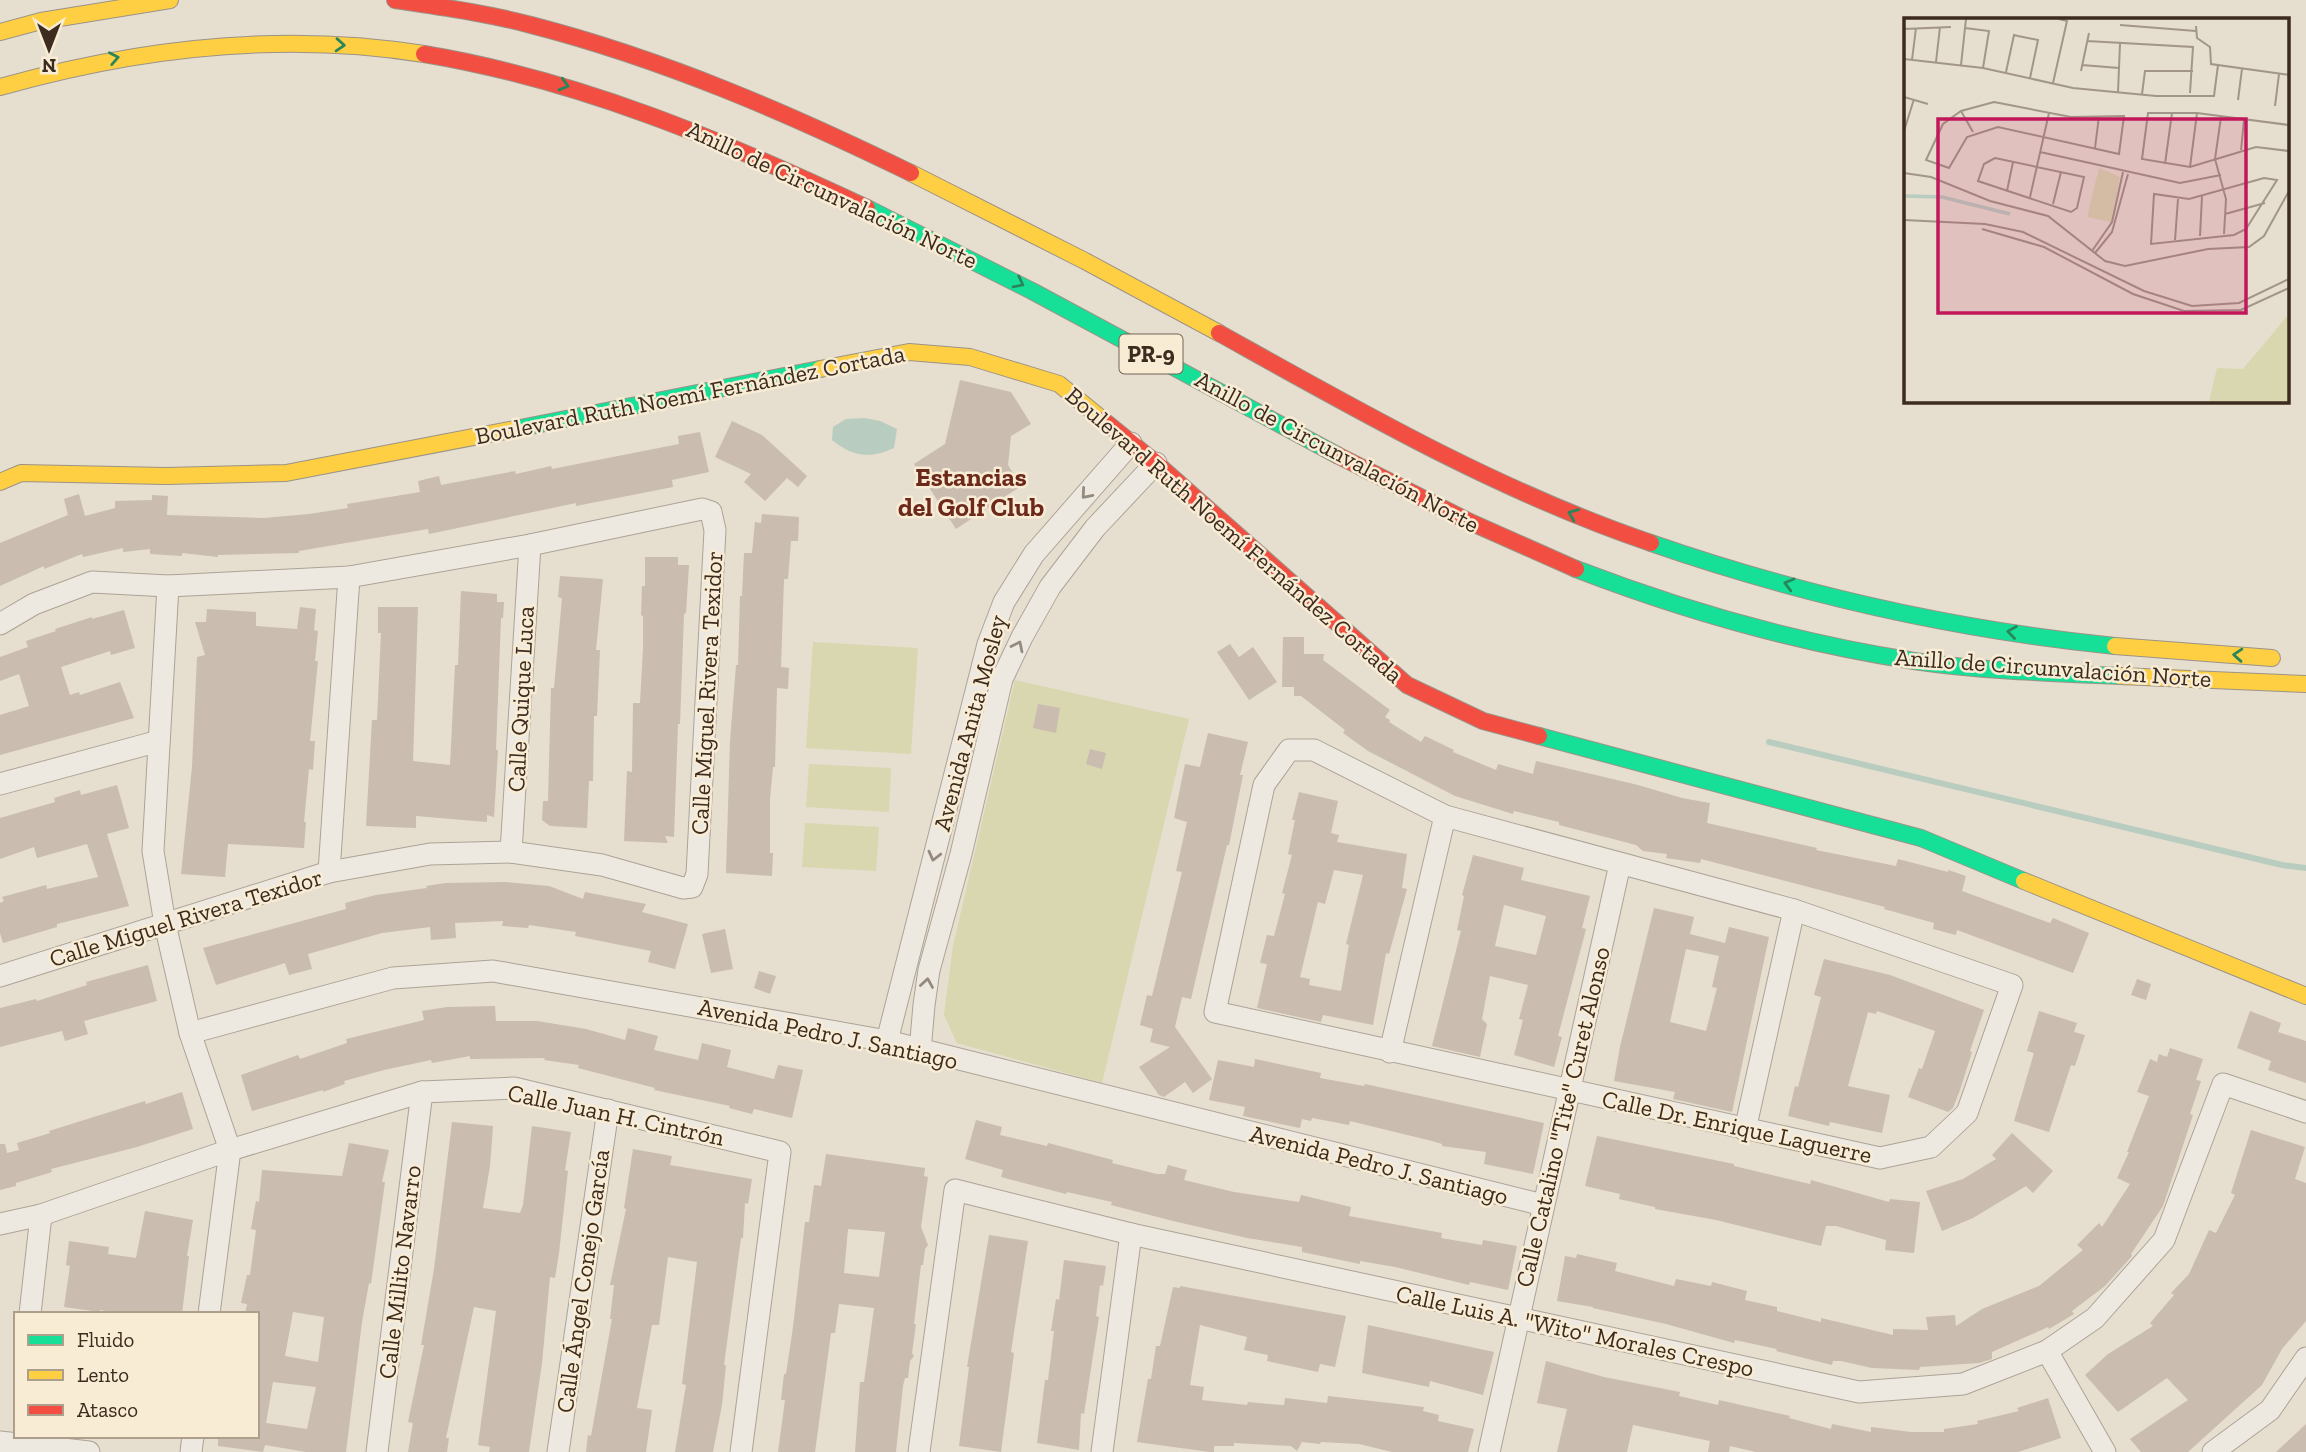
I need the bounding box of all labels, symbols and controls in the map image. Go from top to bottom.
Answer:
north arrow [14,14,84,84]
inset map [1904,18,2288,402]
one-way arrow [335,37,346,52]
one-way arrow [108,51,120,66]
text: N [42,54,56,77]
one-way arrow [557,77,569,92]
street label: Anillo de Circunvalación Norte [682,114,982,275]
one-way arrow [1012,274,1024,288]
road number: PR-9 [1120,334,1182,374]
street label: Boulevard Ruth Noemí Fernández Cortada [473,339,908,450]
street label: Anillo de Circunvalación Norte [1190,364,1484,539]
street label: Boulevard Ruth Noemí Fernández Cortada [1060,380,1409,689]
district label: Estancias del Golf Club [898,461,1044,523]
one-way arrow [1082,486,1094,499]
one-way arrow [1568,508,1580,522]
street label: Calle Miguel Rivera Texidor [685,550,728,836]
one-way arrow [1784,578,1796,592]
street label: Calle Quique Luca [501,605,540,793]
street label: Avenida Anita Mosley [927,611,1012,834]
one-way arrow [2006,625,2018,640]
one-way arrow [1009,641,1023,653]
street label: Anillo de Circunvalación Norte [1894,642,2212,693]
one-way arrow [2232,648,2243,663]
one-way arrow [928,849,942,861]
street label: Calle Miguel Rivera Texidor [46,862,326,973]
street label: Calle Catalino "Tite" Curet Alonso [1509,944,1616,1290]
one-way arrow [919,978,934,989]
street label: Avenida Pedro J. Santiago [696,992,961,1075]
street label: Calle Juan H. Cintrón [505,1077,727,1152]
street label: Calle Dr. Enrique Laguerre [1600,1084,1875,1169]
street label: Avenida Pedro J. Santiago [1247,1118,1511,1211]
street label: Calle Ángel Conejo García [550,1147,615,1415]
street label: Calle Millito Navarro [372,1163,427,1380]
street label: Calle Luis A. "Wito" Morales Crespo [1394,1278,1757,1383]
legend [14,1312,259,1438]
text: Fluido [77,1327,134,1352]
text: Lento [77,1362,129,1387]
text: Atasco [77,1397,138,1422]

